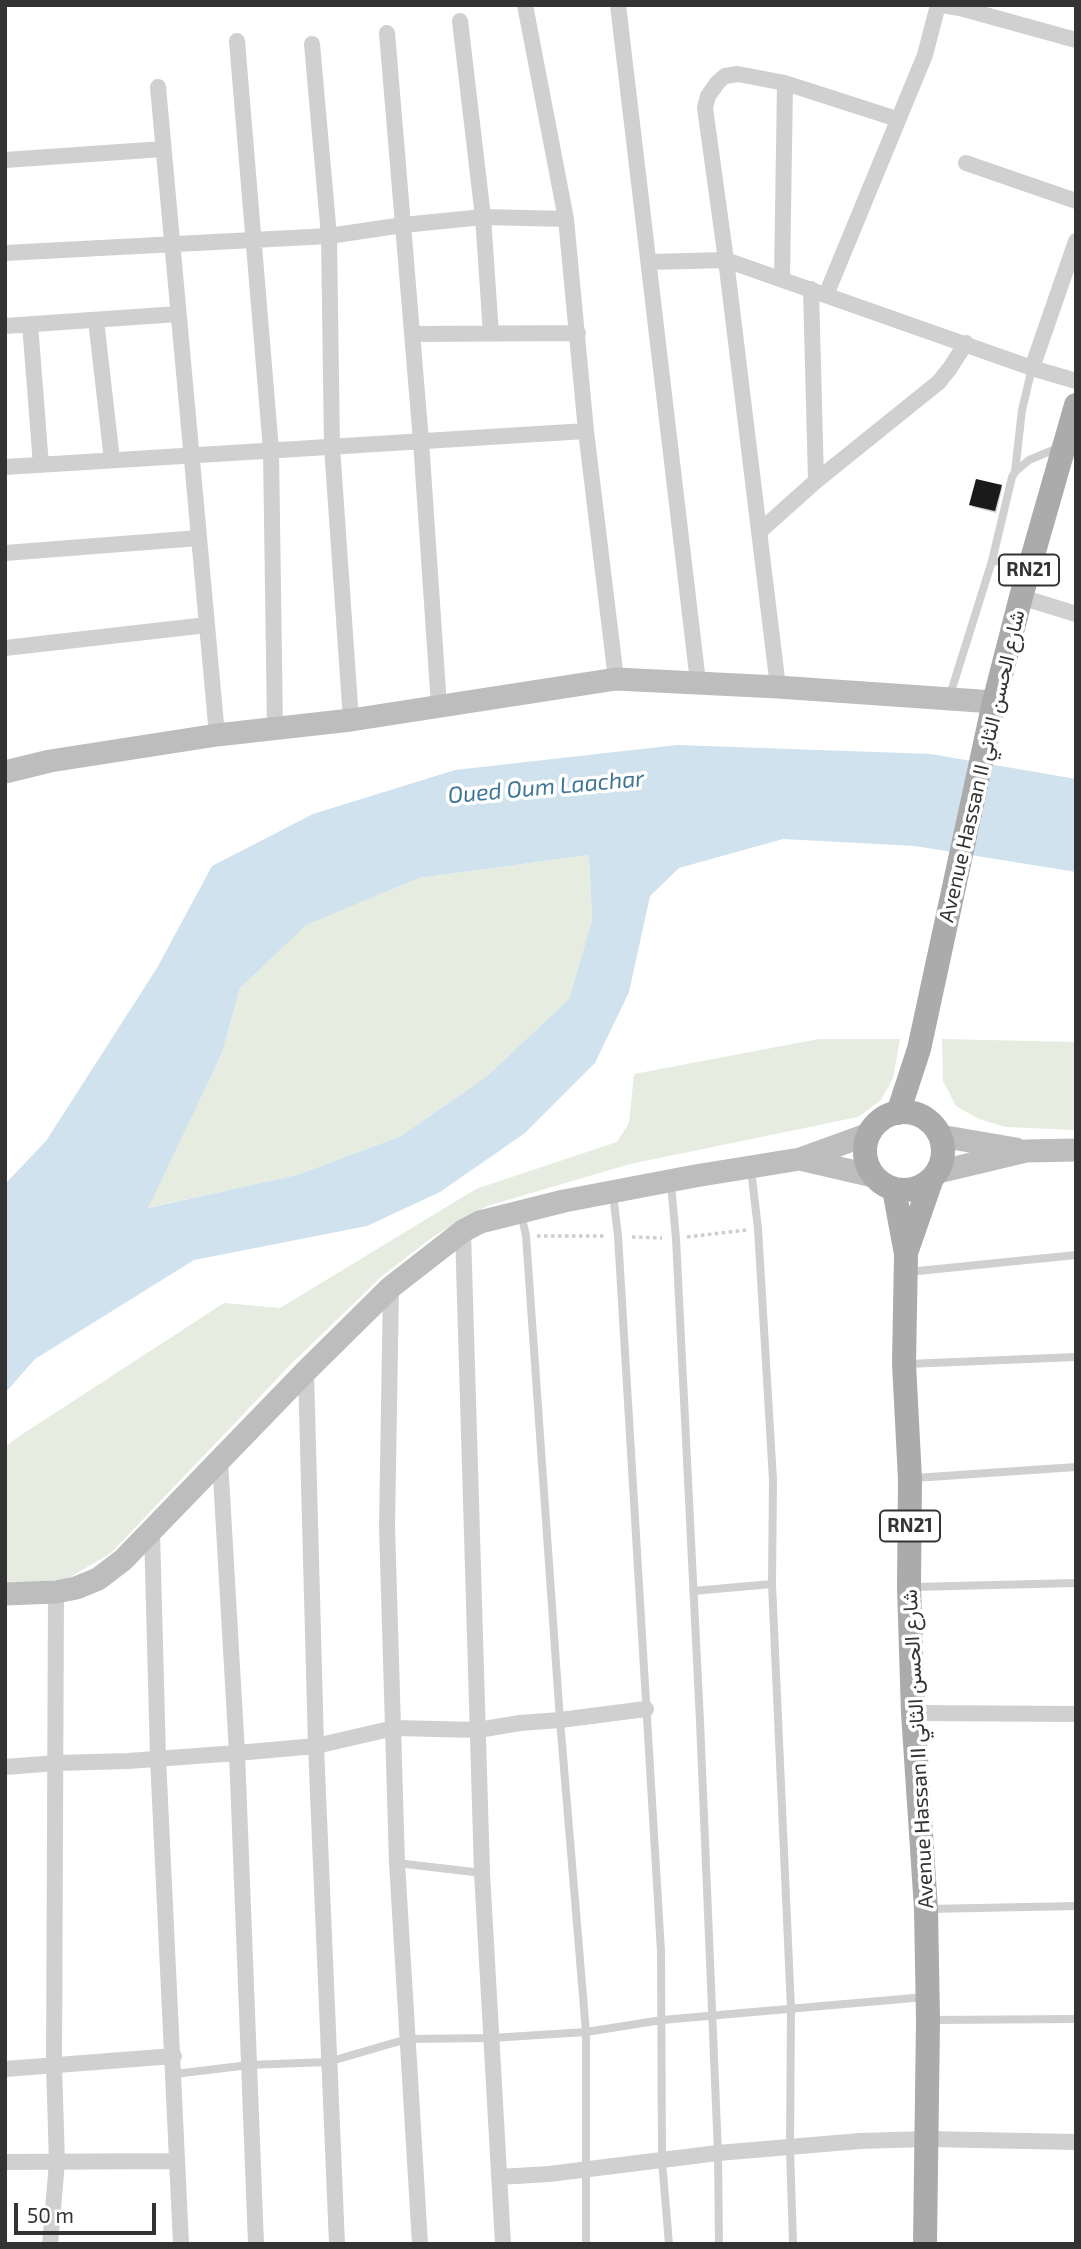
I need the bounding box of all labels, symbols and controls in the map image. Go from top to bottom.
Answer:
road number: RN21 [999,554,1059,586]
street label: Avenue Hassan II شارع الحسن الثاني [934,607,1030,925]
water label: Oued Oum Laachar [447,765,645,809]
road number: RN21 [880,1510,940,1542]
street label: Avenue Hassan II شارع الحسن الثاني [897,1589,939,1909]
scale bar [18,2190,159,2234]
text: 50 m [27,2202,74,2227]

